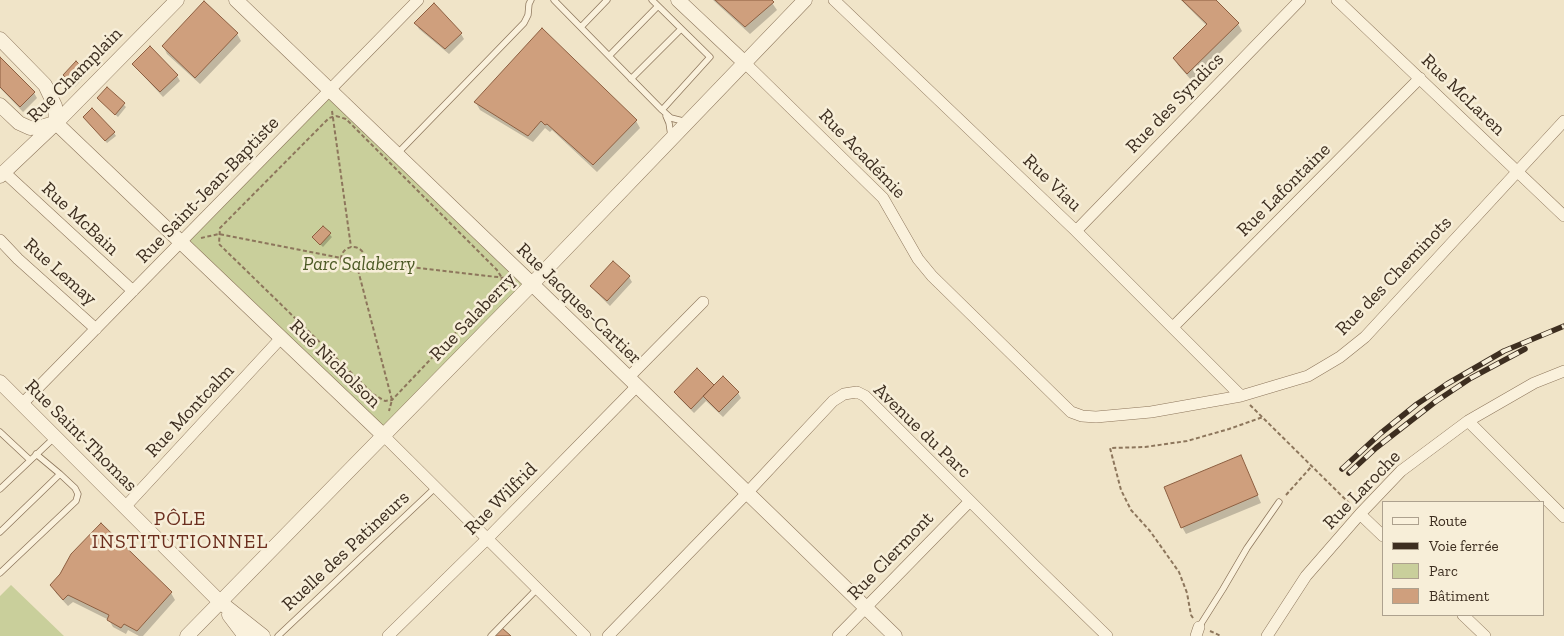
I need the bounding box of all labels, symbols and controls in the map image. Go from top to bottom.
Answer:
street label: Rue Champlain [23,23,127,127]
street label: Rue des Syndics [1121,48,1229,158]
street label: Rue McLaren [1416,49,1510,141]
street label: Rue Académie [814,104,910,204]
street label: Rue Saint-Jean-Baptiste [132,112,284,268]
street label: Rue Lafontaine [1232,138,1336,242]
street label: Rue Viau [1018,150,1086,216]
street label: Rue McBain [37,177,123,261]
street label: Rue des Cheminots [1331,212,1457,340]
street label: Rue Lemay [19,233,101,311]
street label: Rue Jacques-Cartier [512,238,646,370]
park label: Parc Salaberry [303,254,415,276]
street label: Rue Salaberry [425,268,521,366]
street label: Rue Nicholson [285,315,385,413]
street label: Rue Montcalm [141,360,239,462]
street label: Rue Saint-Thomas [20,375,142,497]
street label: Avenue du Parc [869,379,975,483]
street label: Rue Laroche [1319,446,1405,534]
street label: Rue Wilfrid [460,458,542,540]
street label: Ruelle des Patineurs [278,486,414,616]
legend [1382,501,1544,616]
district label: PÔLE INSTITUTIONNEL [90,507,270,554]
street label: Rue Clermont [843,507,939,605]
text: Route [1429,512,1467,530]
text: Voie ferrée [1429,537,1499,555]
text: Parc [1429,562,1458,580]
text: Bâtiment [1429,587,1489,605]

